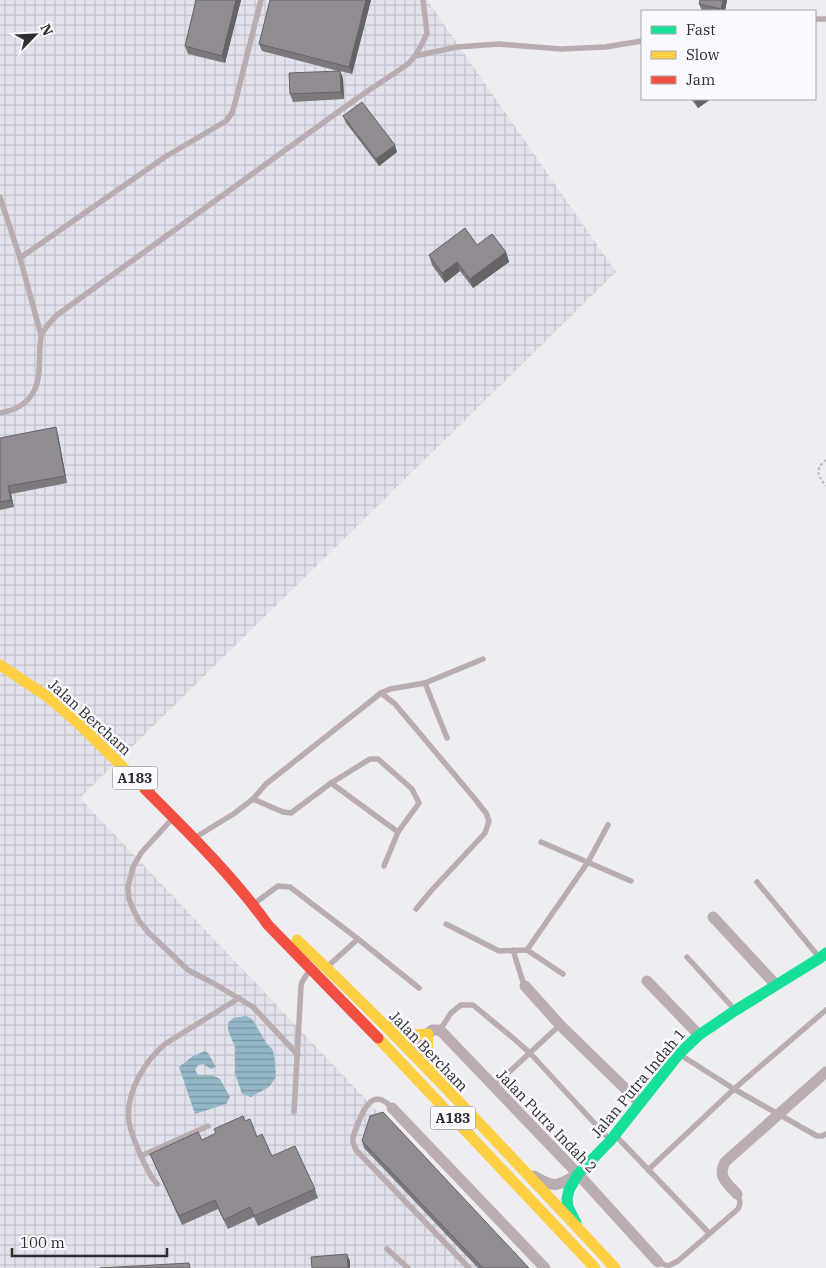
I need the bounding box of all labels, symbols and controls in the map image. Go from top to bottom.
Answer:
north arrow [10,10,60,60]
legend [641,10,816,100]
text: Fast [686,20,716,39]
text: N [36,21,57,38]
text: Slow [686,45,720,64]
text: Jam [686,70,715,89]
street label: Jalan Bercham [45,675,135,759]
road number: A183 [112,766,158,790]
street label: Jalan Bercham [386,1007,472,1095]
street label: Jalan Putra Indah 1 [587,1024,689,1142]
street label: Jalan Putra Indah 2 [493,1065,601,1177]
road number: A183 [430,1106,476,1130]
scale bar [12,1226,168,1258]
text: 100 m [20,1233,65,1252]

